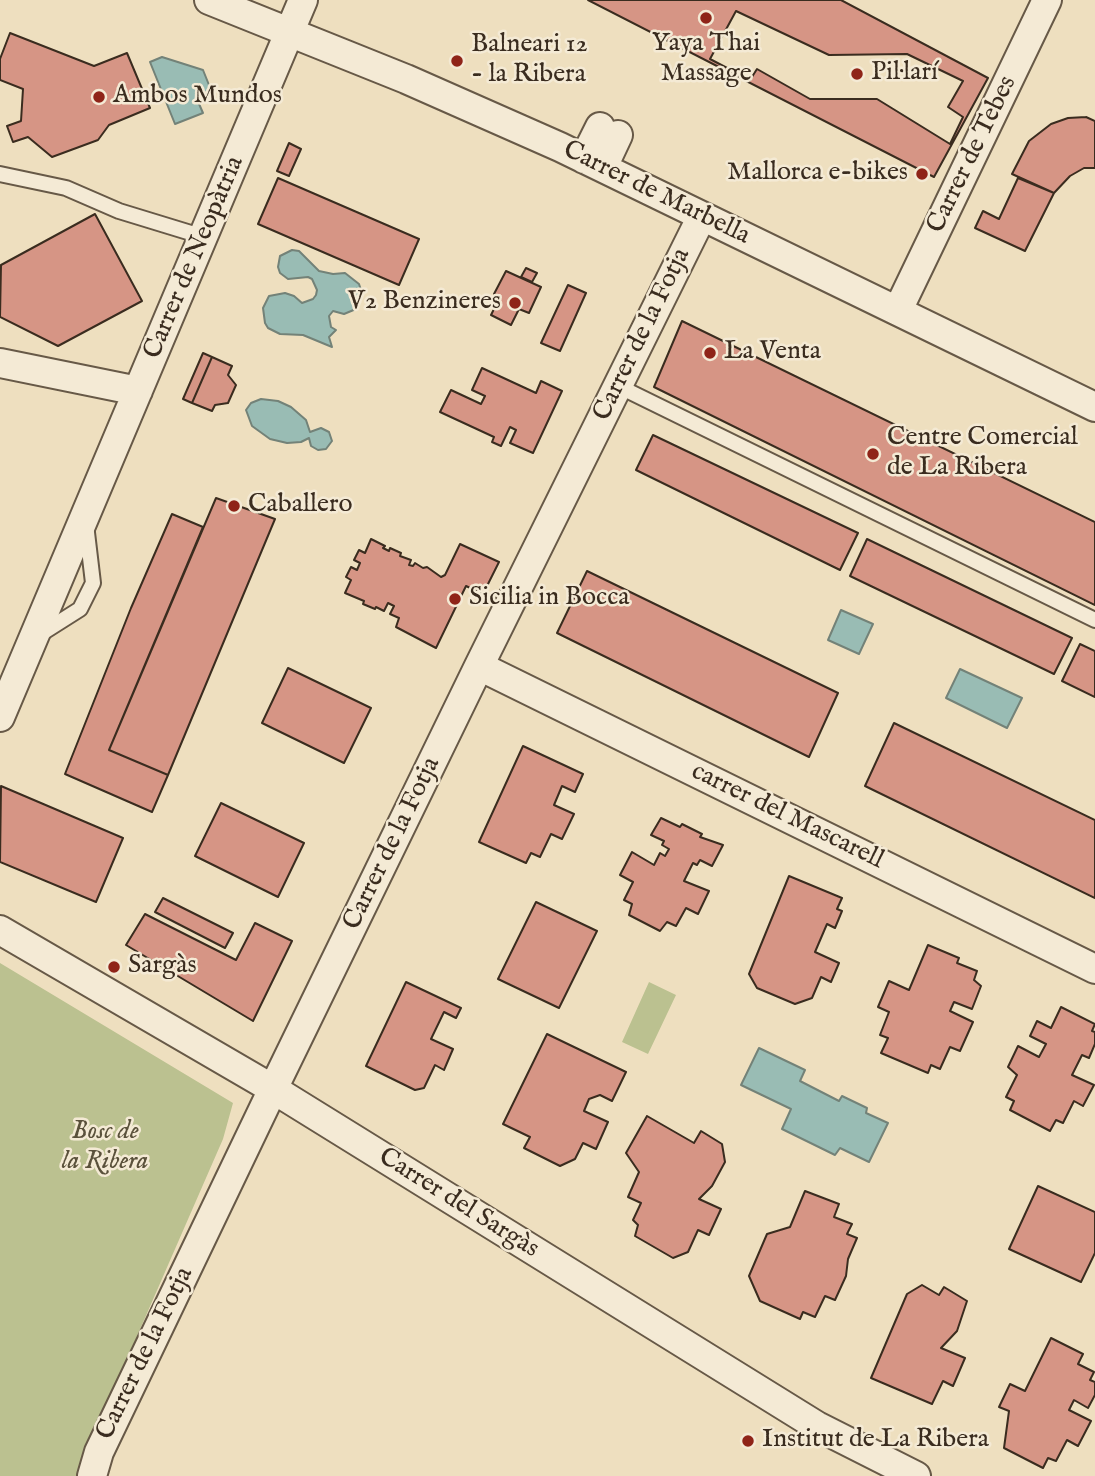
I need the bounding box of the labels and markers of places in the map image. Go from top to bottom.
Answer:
marker: Yaya Thai Massage [698,10,714,26]
place label: Yaya Thai Massage [652,29,760,90]
place label: Balneari 12 - la Ribera [471,30,588,92]
marker: Balneari 12 - la Ribera [449,53,465,69]
place label: Pil·larí [871,58,938,90]
marker: Pil·larí [849,66,865,82]
place label: Ambos Mundos [113,81,282,113]
marker: Ambos Mundos [91,89,107,105]
place label: Mallorca e-bikes [727,158,908,190]
marker: Mallorca e-bikes [914,166,930,182]
place label: V2 Benzineres [348,287,501,319]
marker: V2 Benzineres [507,295,523,311]
place label: La Venta [724,337,821,369]
marker: La Venta [702,345,718,361]
place label: Centre Comercial de La Ribera [887,423,1078,485]
marker: Centre Comercial de La Ribera [865,446,881,462]
place label: Caballero [248,490,353,522]
marker: Caballero [226,498,242,514]
place label: Sicilia in Bocca [469,583,630,615]
marker: Sicilia in Bocca [447,591,463,607]
place label: Sargàs [128,951,197,983]
marker: Sargàs [106,959,122,975]
place label: Institut de La Ribera [762,1425,989,1457]
marker: Institut de La Ribera [740,1433,756,1449]

